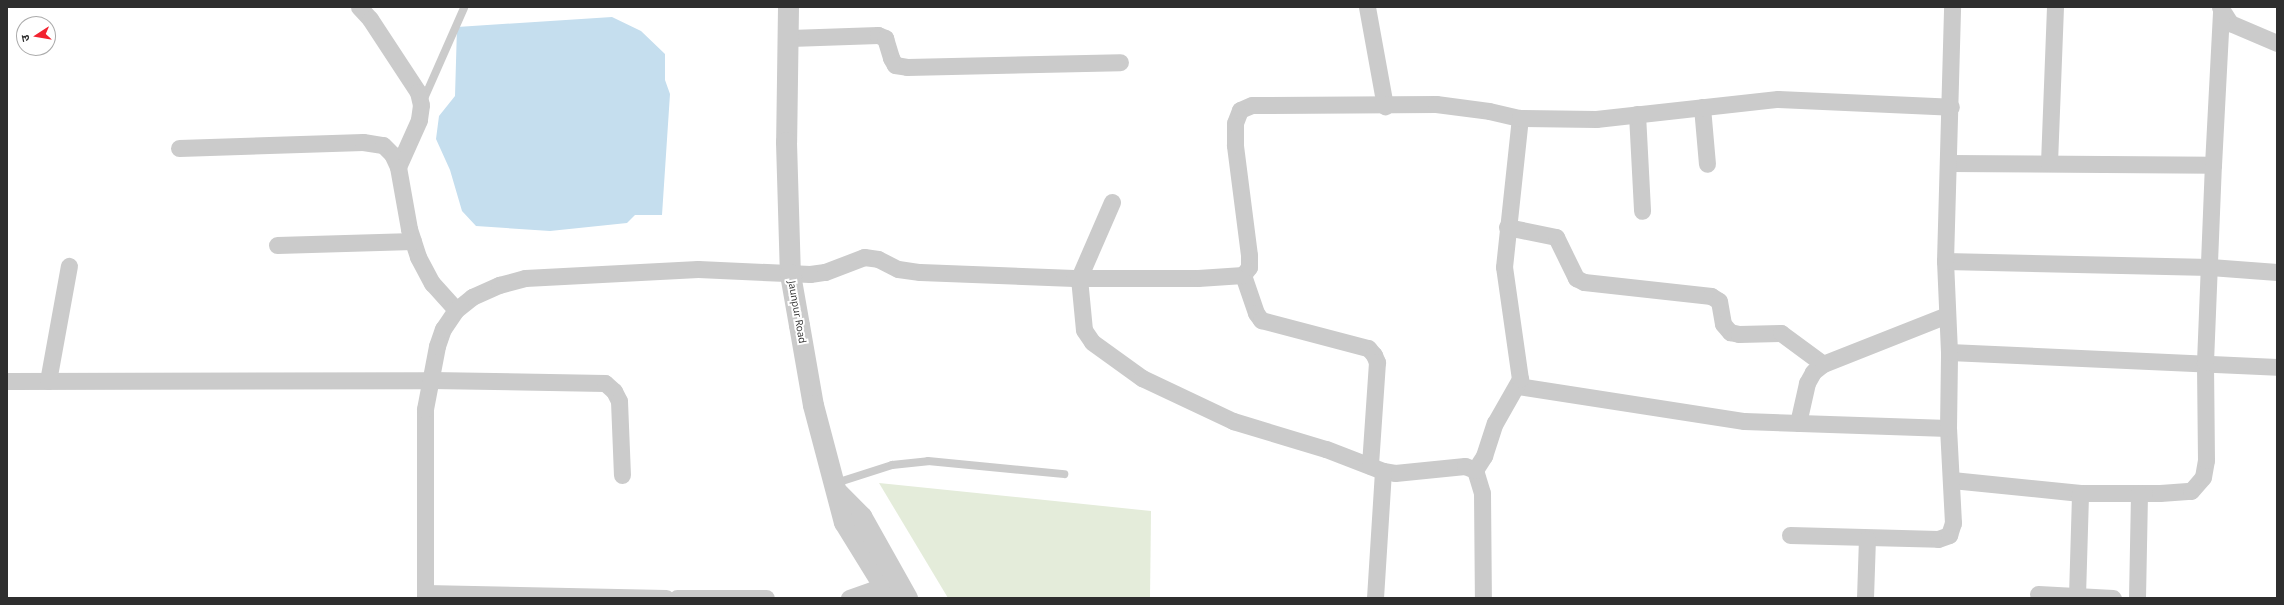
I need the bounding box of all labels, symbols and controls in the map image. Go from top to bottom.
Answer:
north arrow [16,16,56,56]
text: उ [17,34,33,43]
street label: Jaunpur Road [786,280,808,344]

